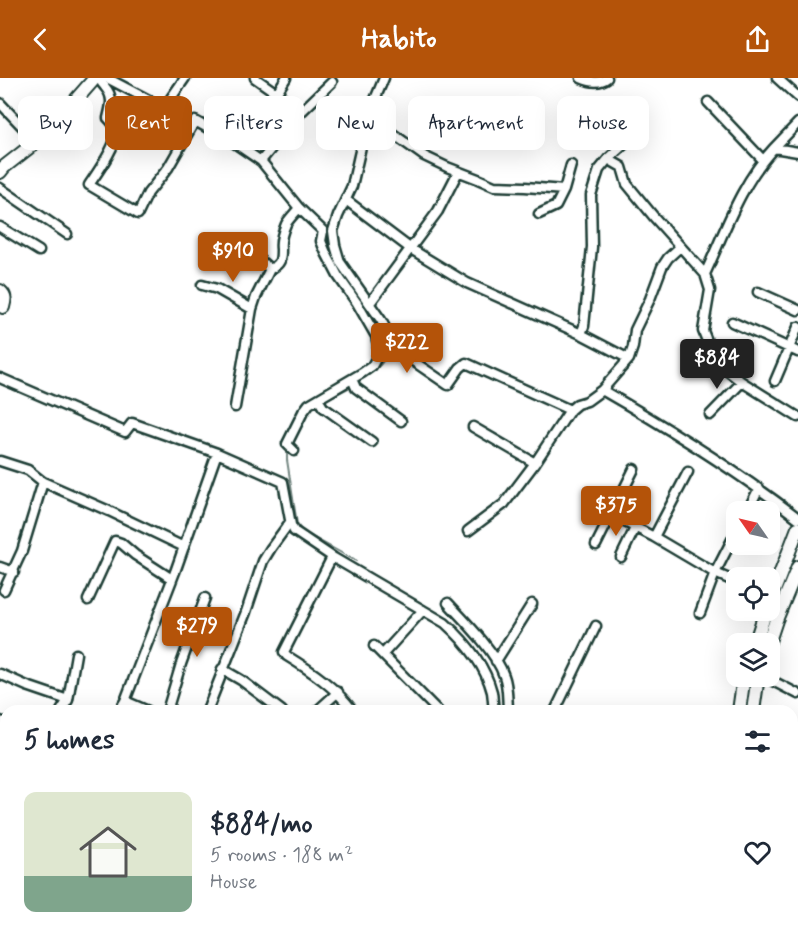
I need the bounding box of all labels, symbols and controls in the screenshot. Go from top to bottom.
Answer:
text: Habito [361,22,437,57]
icon: back [24,23,57,56]
icon: share [741,23,774,56]
chip: Buy [18,96,93,150]
chip: Rent [105,96,192,150]
chip: Filters [204,96,304,150]
chip: New [316,96,396,150]
chip: Apartment [408,96,545,150]
chip: House [557,96,649,150]
pin: $910 [197,232,269,283]
text: $910 [212,238,254,265]
pin: $222 [371,323,443,374]
text: $222 [385,329,429,356]
pin: $884 [681,339,753,390]
text: $884 [694,345,740,372]
pin: $375 [580,486,652,537]
text: $375 [595,492,637,519]
north arrow [726,501,780,555]
map controls [726,501,780,687]
button: locate [726,567,780,621]
pin: $279 [161,607,233,658]
text: $279 [176,613,218,640]
button: layers [726,633,780,687]
text: 5 homes [24,724,115,758]
icon: filters [741,725,774,758]
text: $884/mo [210,808,313,842]
icon: home [72,816,144,888]
icon: heart [741,836,774,869]
text: 5 rooms · 188 m² [210,842,353,869]
text: House [210,869,257,896]

